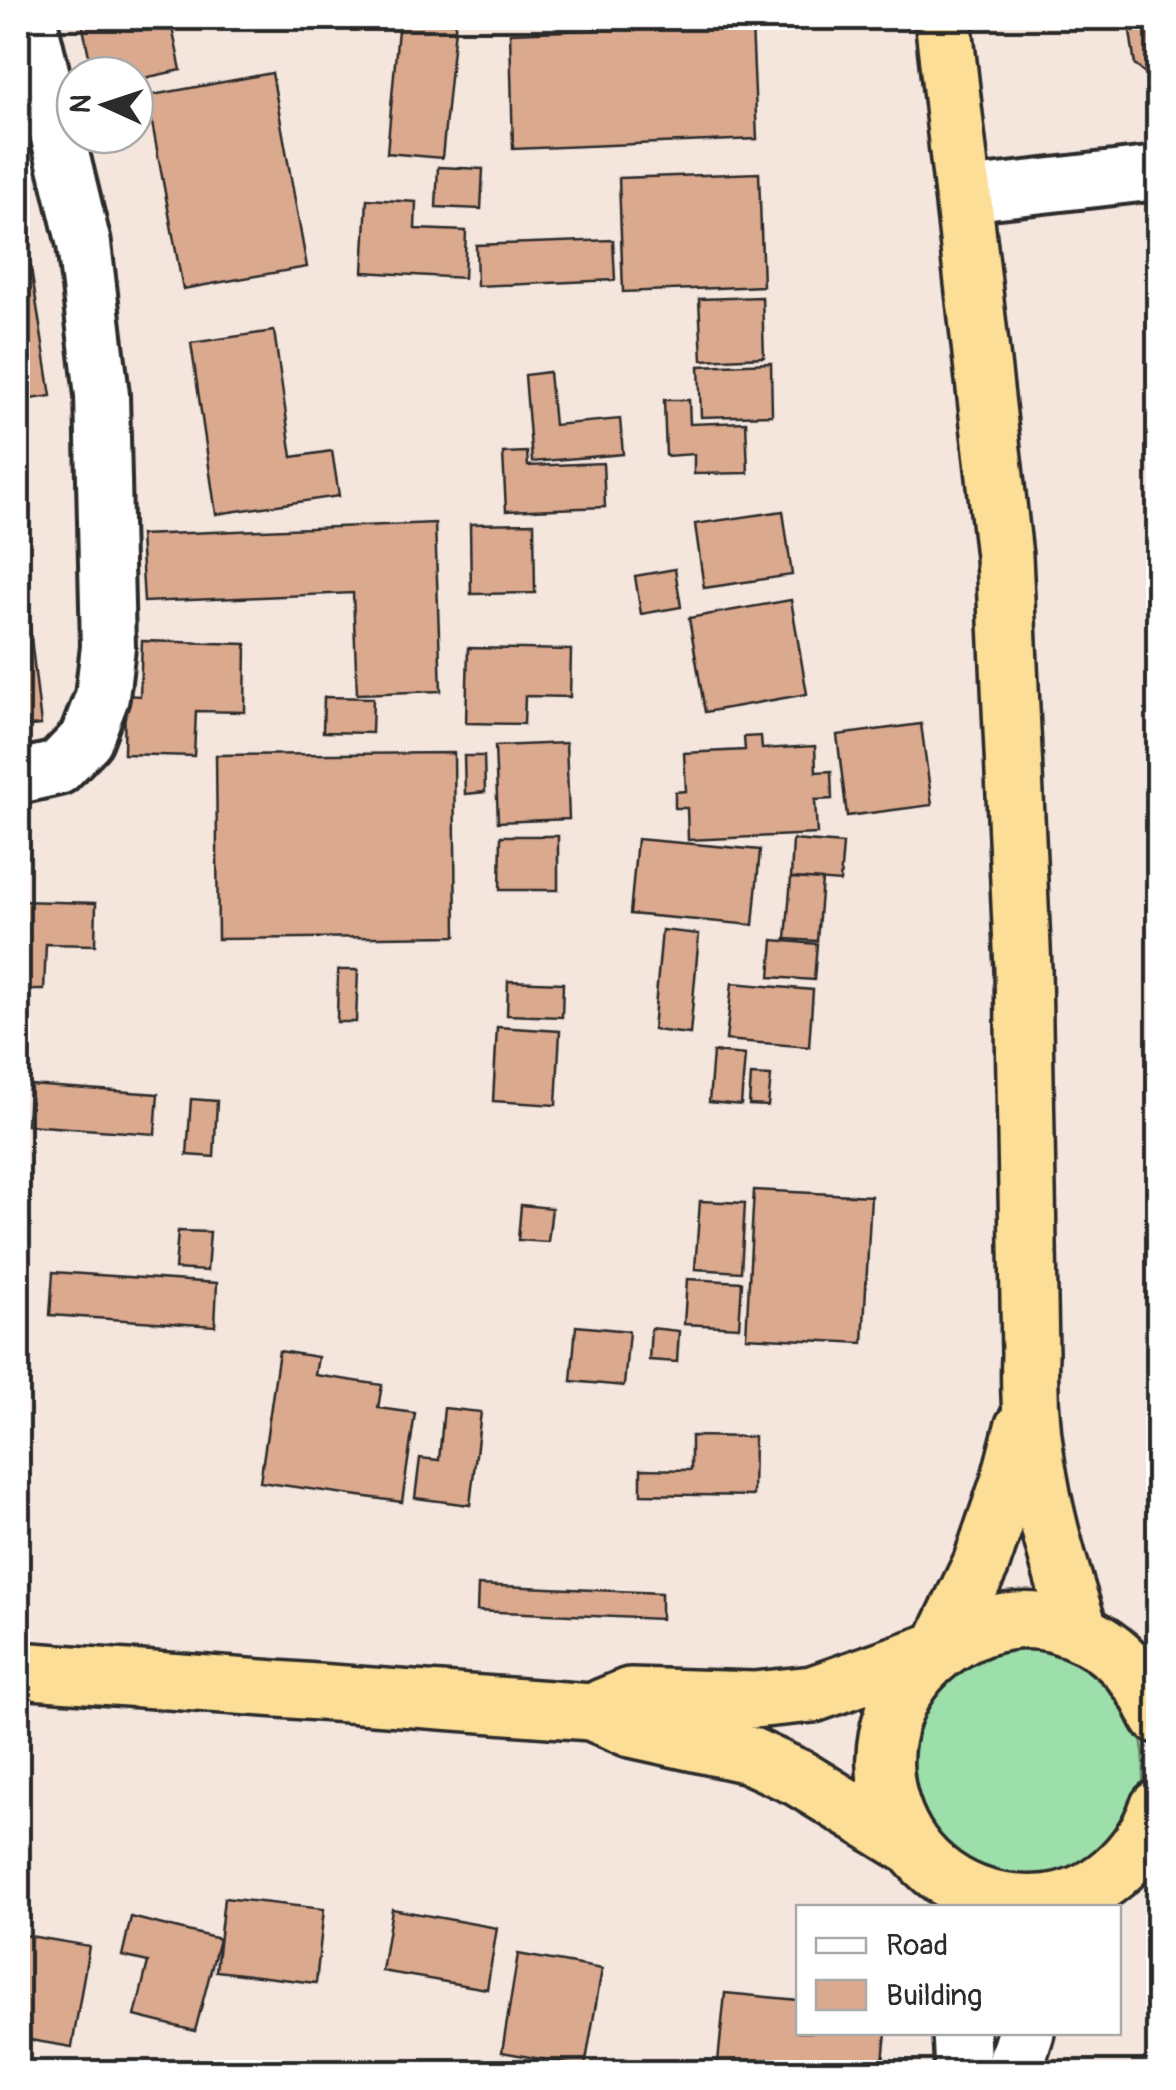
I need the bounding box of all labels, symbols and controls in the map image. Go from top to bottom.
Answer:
north arrow [55,55,155,155]
text: N [64,93,100,114]
legend [796,1905,1121,2035]
text: Road [886,1927,948,1964]
text: Building [886,1977,982,2014]

